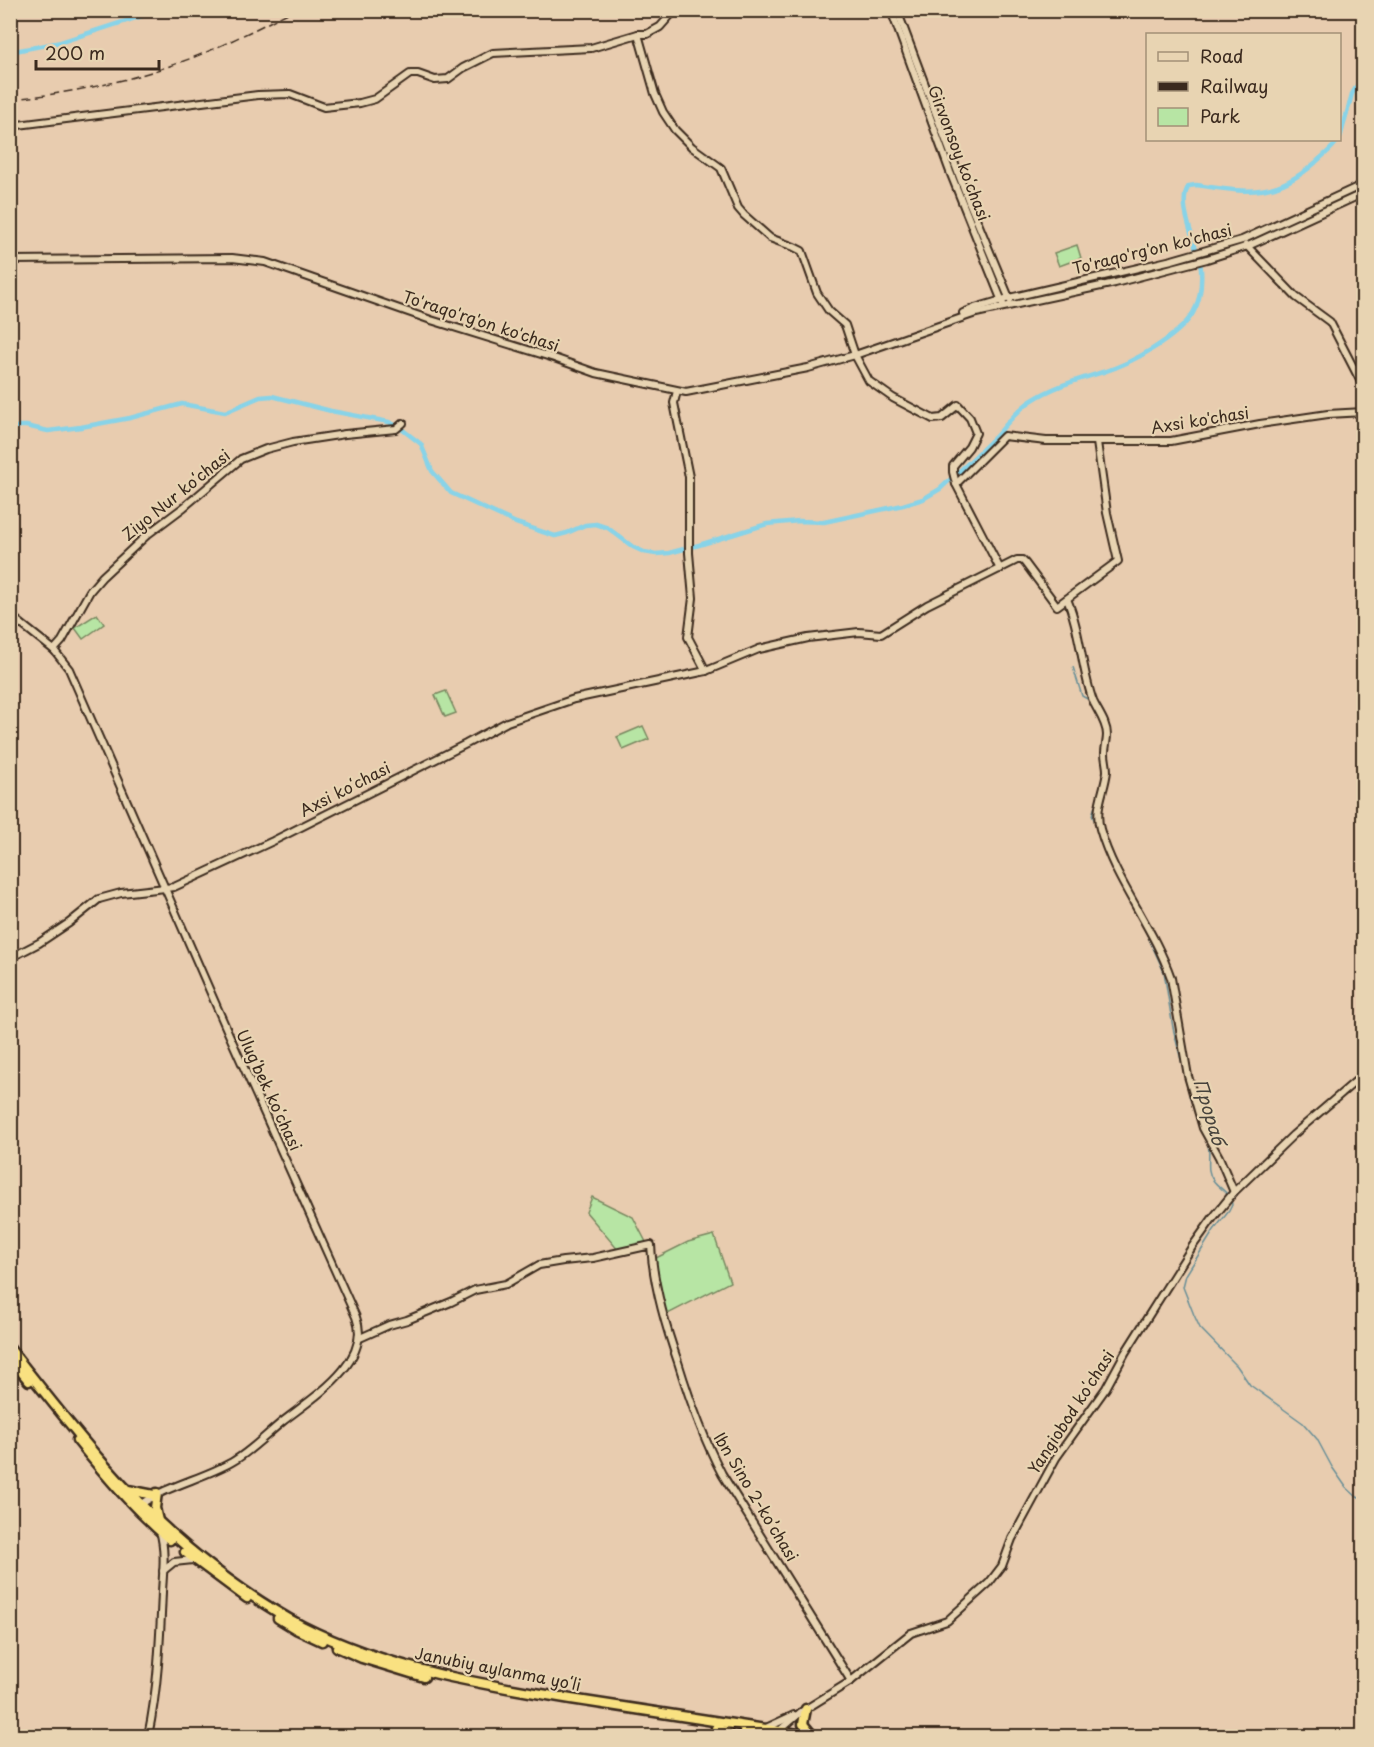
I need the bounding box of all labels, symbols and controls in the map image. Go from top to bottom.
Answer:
scale bar [36,33,159,71]
legend [1146,33,1341,141]
text: 200 m [45,39,105,66]
text: Road [1200,42,1244,69]
text: Railway [1200,72,1268,99]
street label: Girvonsoy koʻchasi [923,81,997,224]
text: Park [1200,102,1240,129]
street label: To'raqo'rg'on ko'chasi [1069,217,1234,279]
street label: To'raqo'rg'on ko'chasi [400,283,563,357]
street label: Axsi ko'chasi [1149,399,1251,439]
street label: Ziyo Nur koʻchasi [116,443,235,546]
street label: Axsi koʻchasi [295,755,394,821]
street label: Ulugʻbek koʻchasi [231,1025,309,1154]
water label: Прораб [1188,1075,1234,1151]
street label: Yangiobod koʻchasi [1021,1345,1119,1478]
street label: Ibn Sino 2-koʼchasi [709,1427,805,1566]
street label: Janubiy aylanma yoʻli [413,1640,583,1696]

